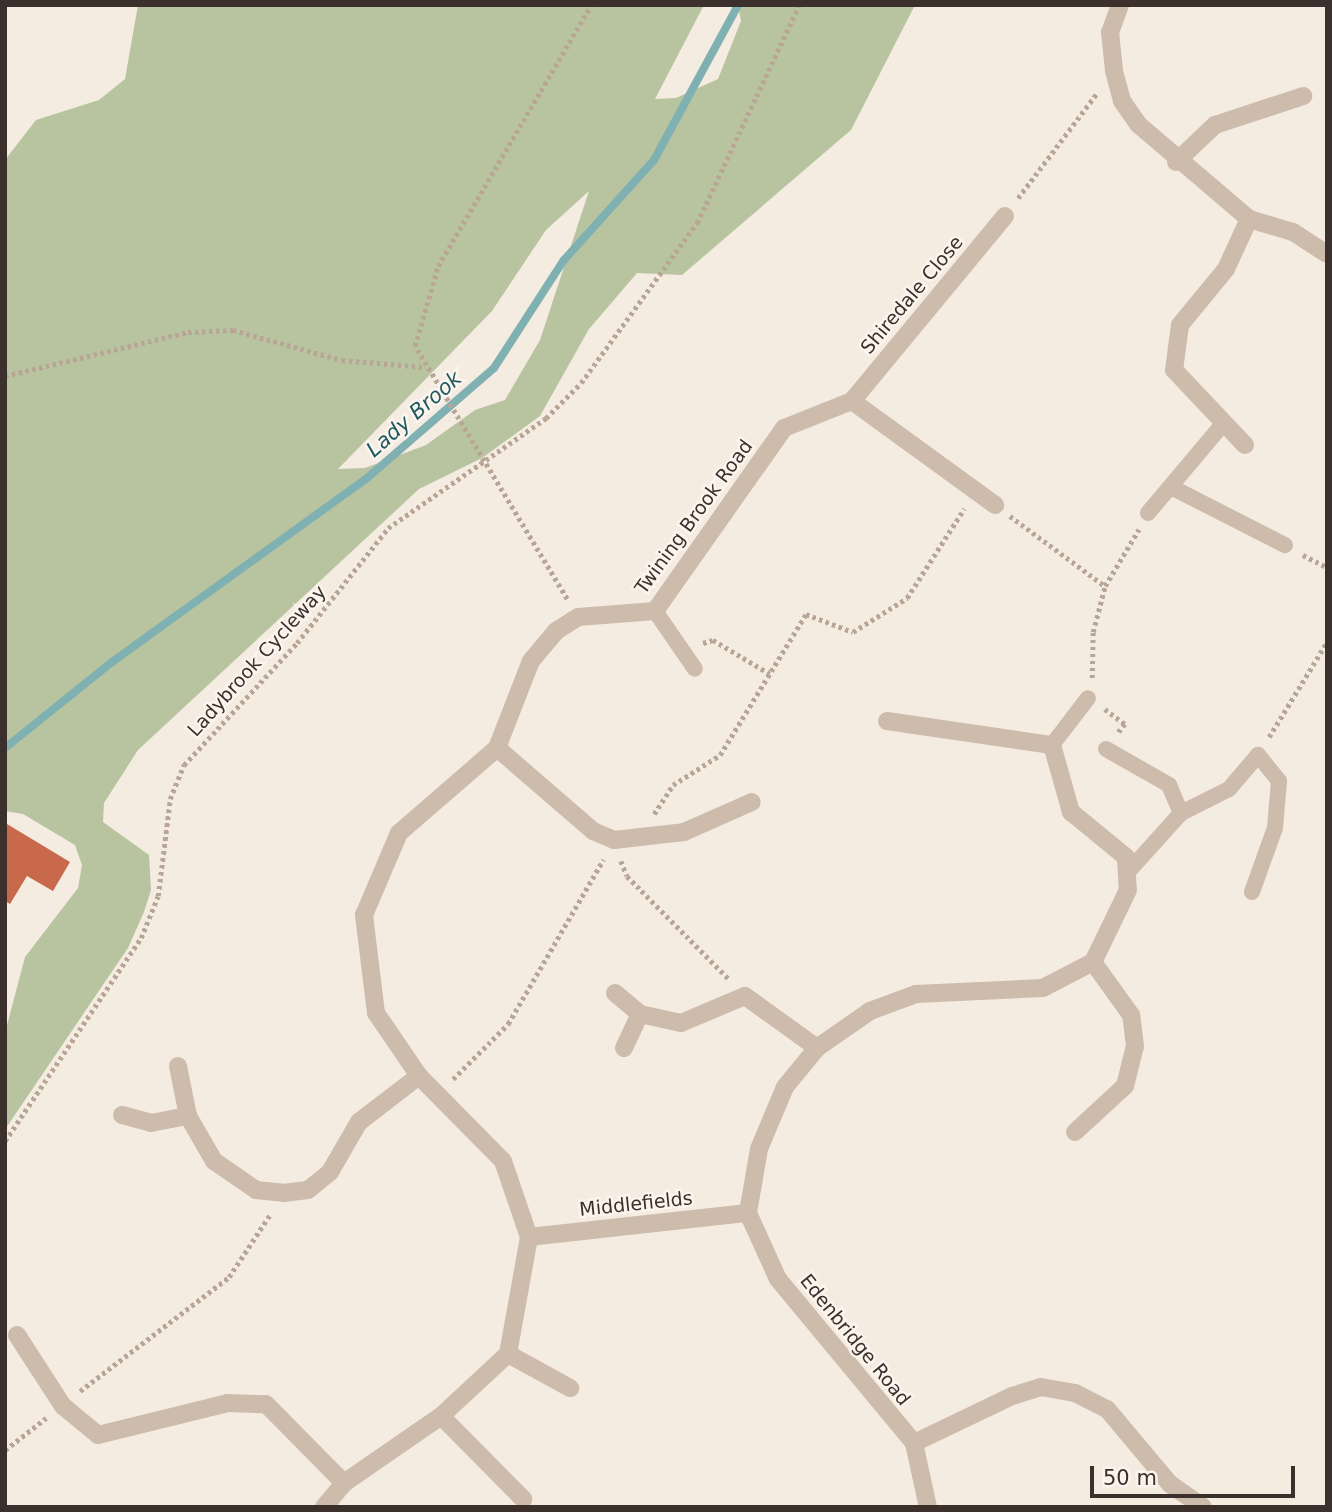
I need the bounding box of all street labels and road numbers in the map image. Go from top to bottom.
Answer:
street label: Shiredale Close [856,231,968,359]
street label: Twining Brook Road [630,435,758,599]
street label: Ladybrook Cycleway [183,581,331,741]
street label: Middlefields [578,1187,694,1221]
street label: Edenbridge Road [795,1270,915,1410]

